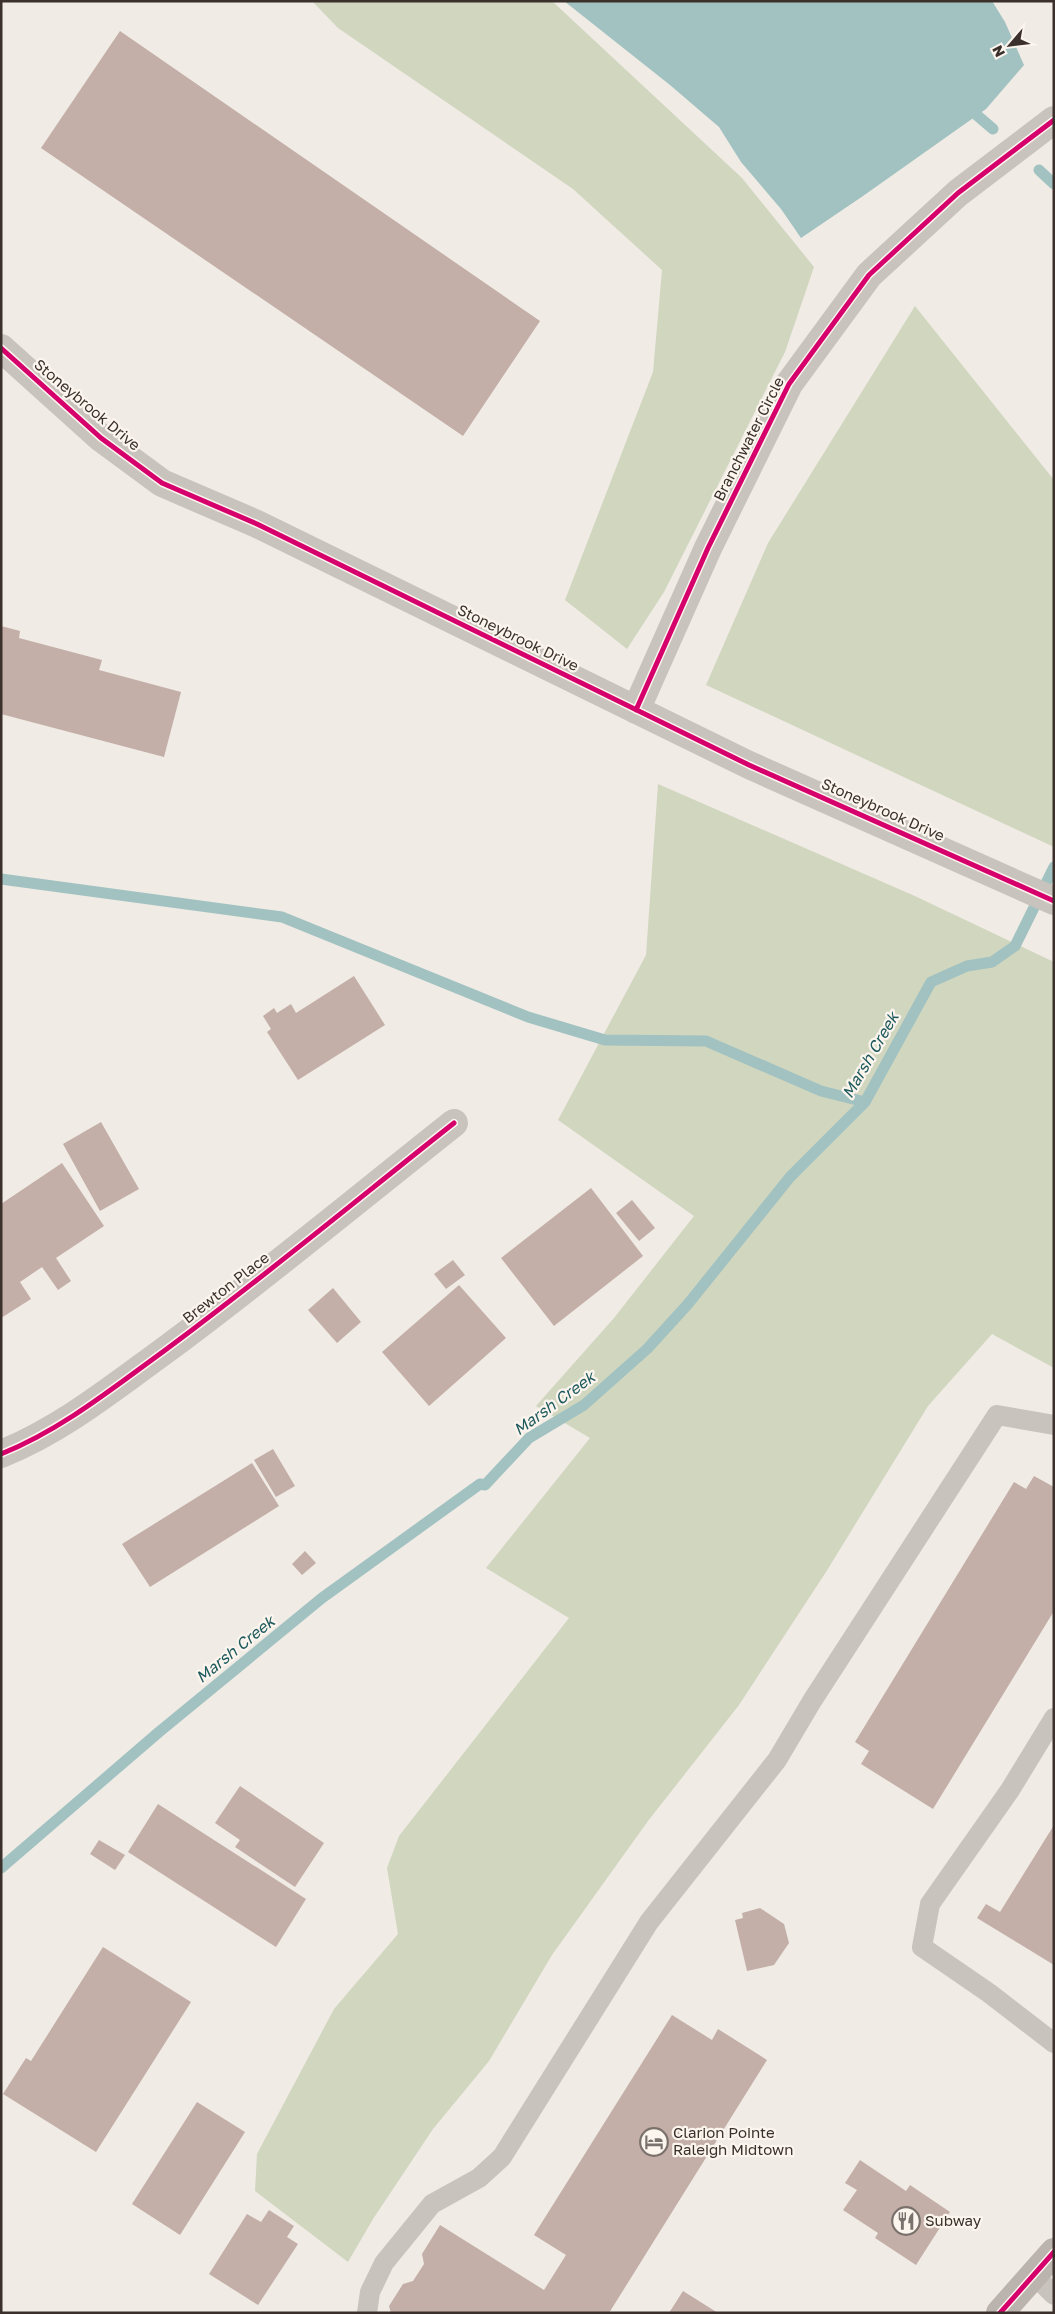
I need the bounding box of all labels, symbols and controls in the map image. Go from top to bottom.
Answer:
north arrow [985,20,1035,70]
text: N [988,43,1008,60]
street label: Stoneybrook Drive [31,355,144,454]
street label: Branchwater Circle [709,373,787,503]
street label: Stoneybrook Drive [455,600,582,674]
street label: Stoneybrook Drive [819,774,948,844]
water label: Marsh Creek [837,1007,904,1102]
street label: Brewton Place [179,1248,272,1327]
water label: Marsh Creek [509,1366,600,1439]
water label: Marsh Creek [191,1610,280,1687]
place label: Clarion Pointe Raleigh Midtown [673,2123,793,2158]
hotel icon: Clarion Pointe Raleigh Midtown [639,2127,669,2157]
restaurant icon: Subway [891,2206,921,2236]
place label: Subway [925,2211,982,2229]

